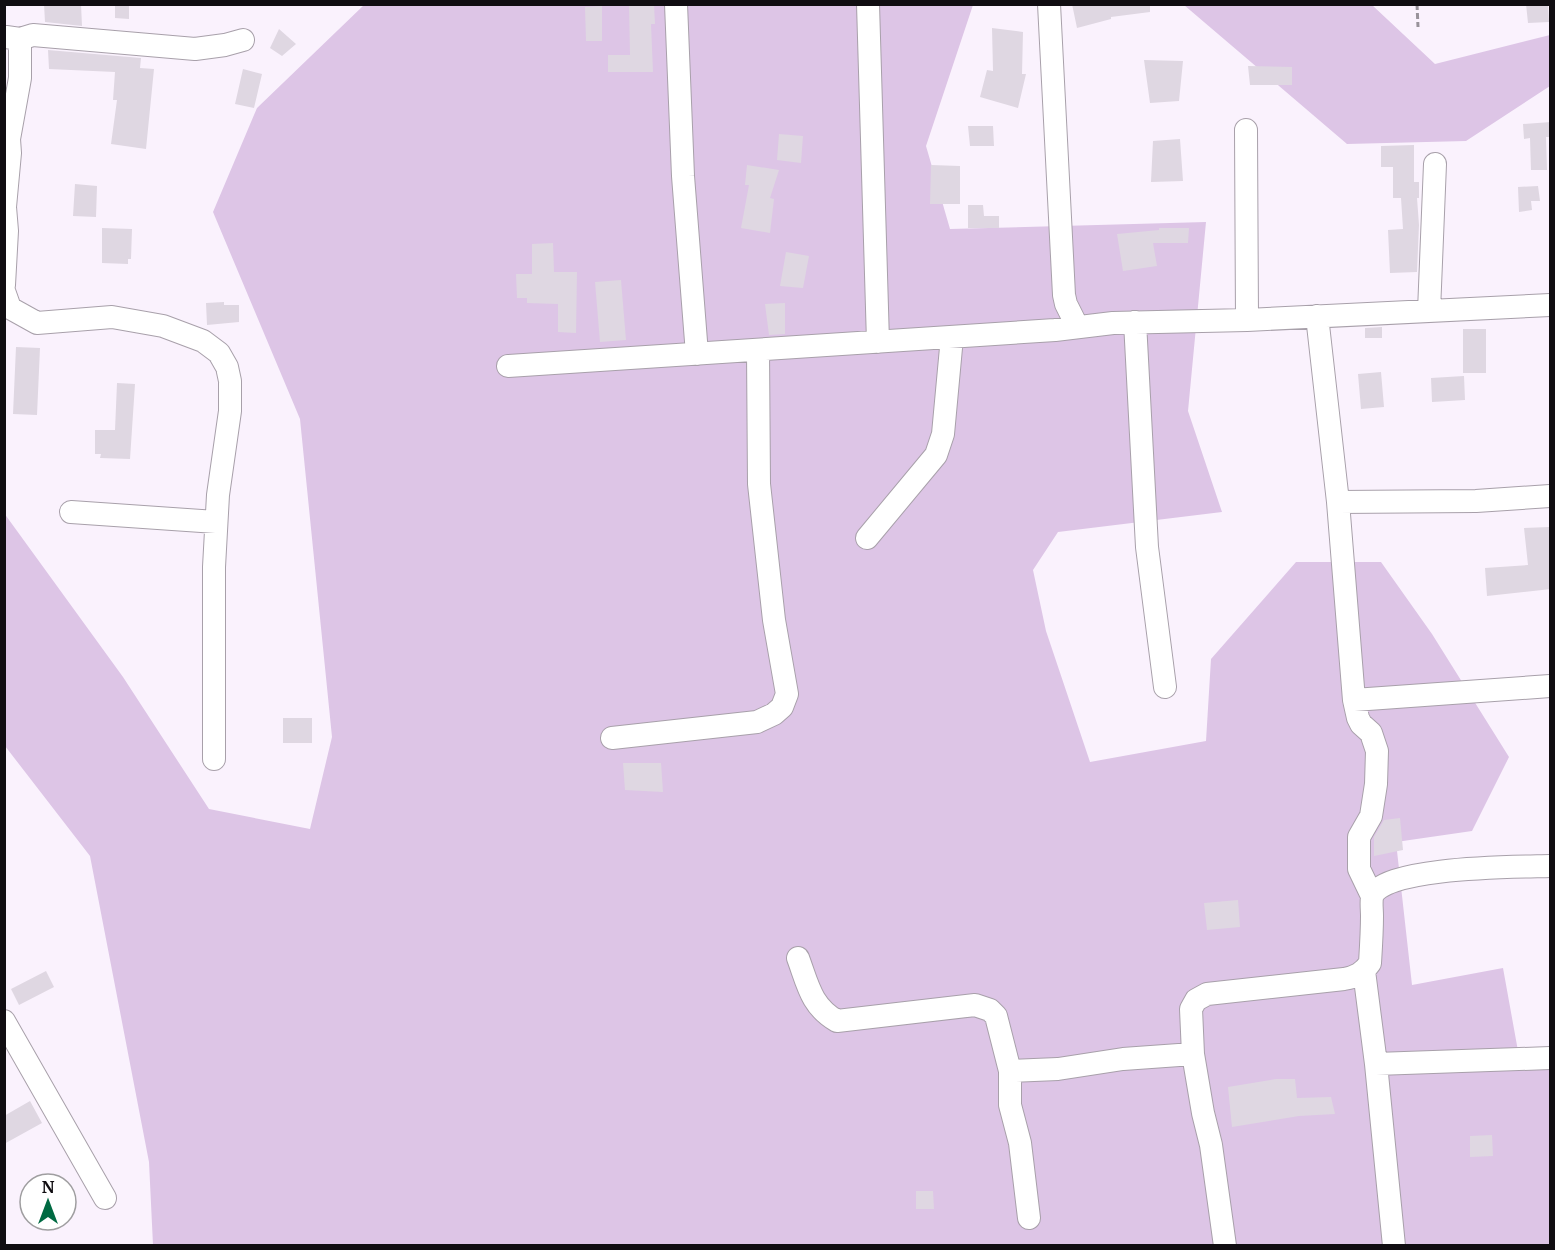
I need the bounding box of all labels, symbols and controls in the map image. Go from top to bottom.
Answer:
north arrow [18,1172,78,1232]
text: N [42,1177,55,1197]

